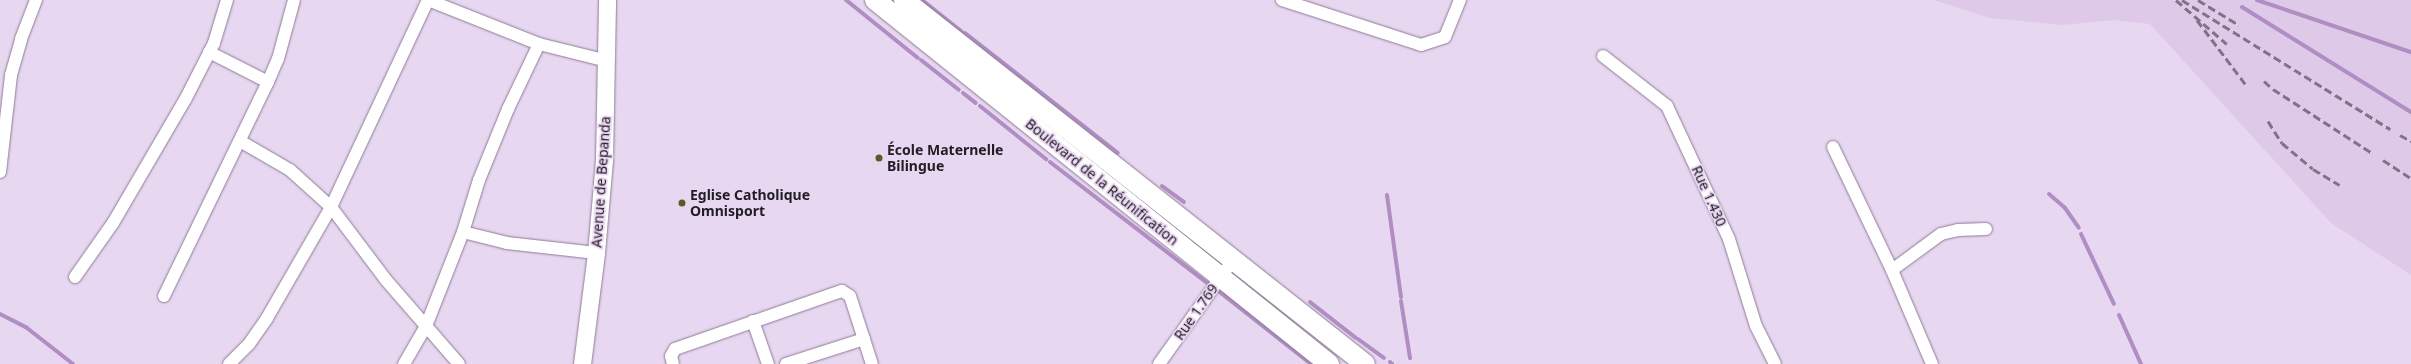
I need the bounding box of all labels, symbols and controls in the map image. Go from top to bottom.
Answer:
street label: Boulevard de la Réunification [1022,115,1182,249]
street label: Avenue de Bepanda [588,116,614,248]
place label: École Maternelle Bilingue [887,142,1003,174]
marker: École Maternelle Bilingue [874,153,884,163]
street label: Rue 1.430 [1688,163,1730,229]
place label: Eglise Catholique Omnisport [690,187,810,220]
marker: Eglise Catholique Omnisport [677,198,687,208]
street label: Rue 1.769 [1171,281,1221,343]

